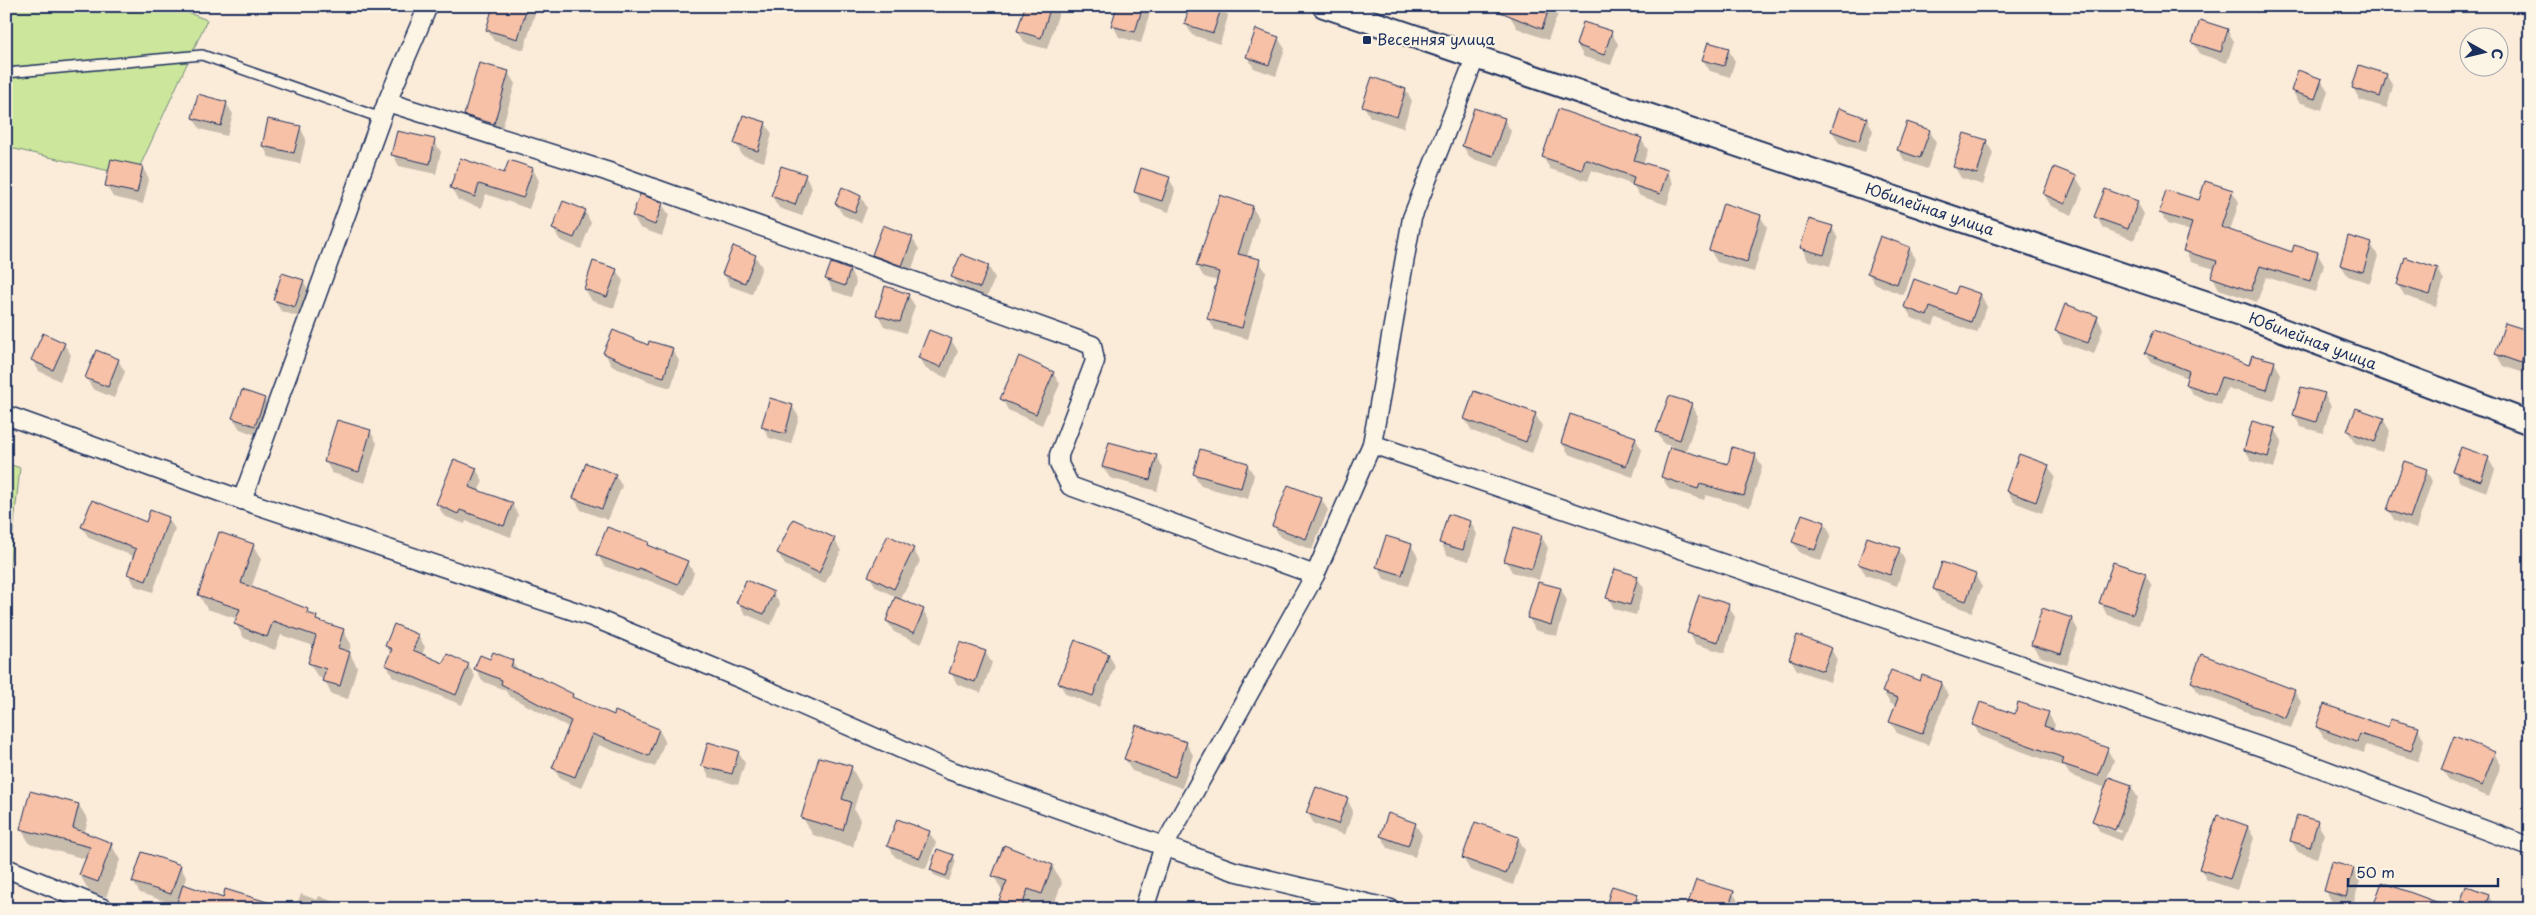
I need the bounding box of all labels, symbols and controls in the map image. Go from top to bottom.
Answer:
place label: Весенняя улица [1377,27,1495,50]
north arrow [2458,28,2508,78]
marker: Весенняя улица [1361,34,1373,46]
text: С [2486,47,2508,61]
street label: Юбилейная улица [1863,176,1998,241]
street label: Юбилейная улица [2246,305,2381,375]
scale bar [2348,855,2498,887]
text: 50 m [2356,860,2395,883]

